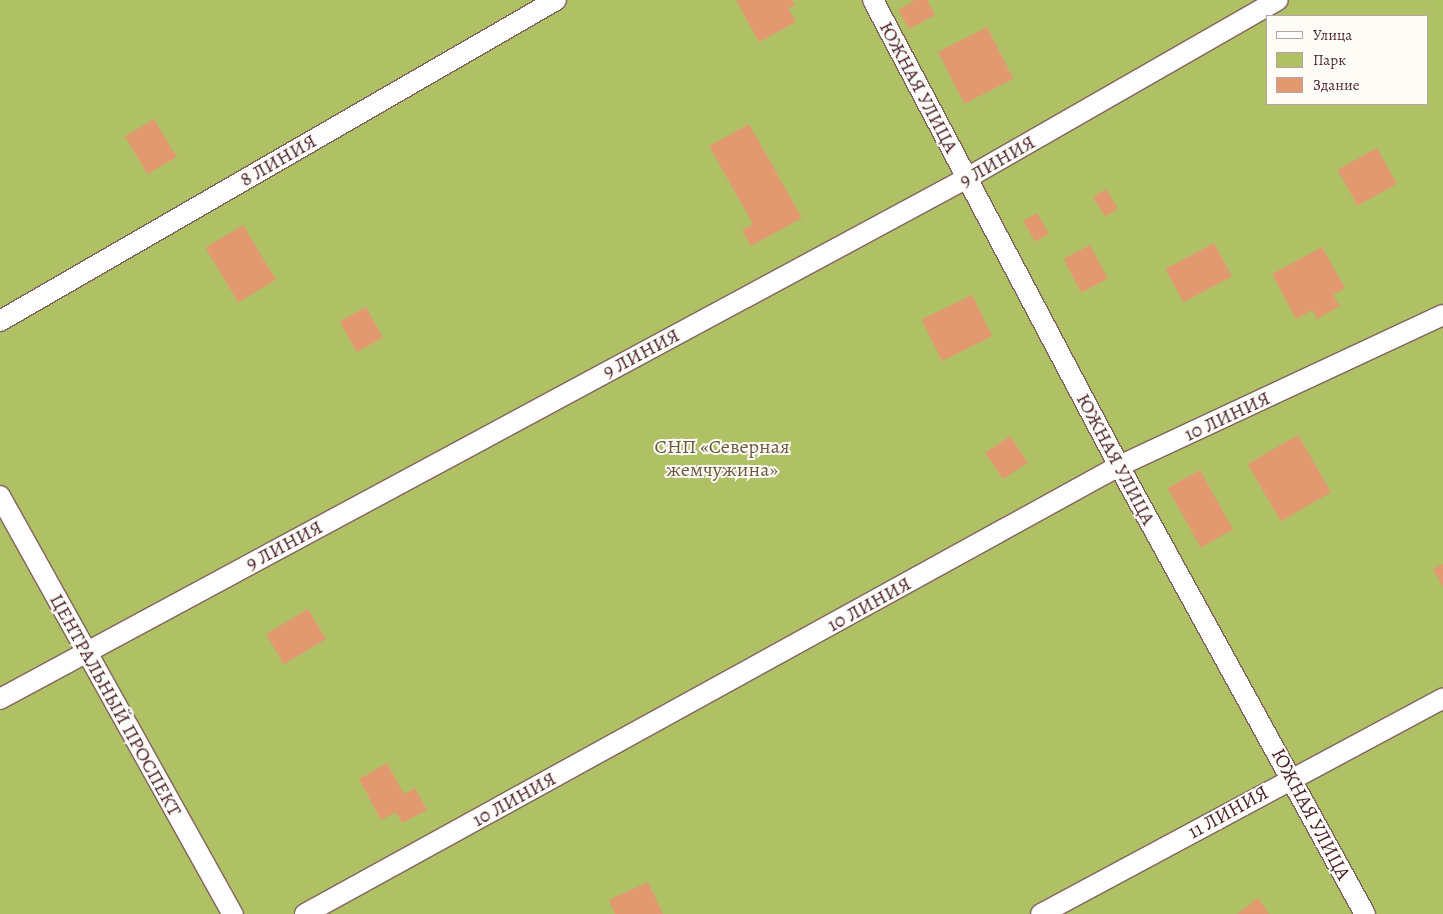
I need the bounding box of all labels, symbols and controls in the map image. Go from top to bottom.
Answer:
legend [1266,15,1428,105]
street label: ЮЖНАЯ УЛИЦА [874,17,964,157]
text: Улица [1313,25,1352,45]
text: Парк [1313,50,1346,70]
text: Здание [1313,75,1360,95]
street label: 8 ЛИНИЯ [236,129,320,191]
street label: 9 ЛИНИЯ [955,130,1039,192]
street label: 9 ЛИНИЯ [598,323,684,383]
street label: 10 ЛИНИЯ [1180,386,1274,446]
street label: ЮЖНАЯ УЛИЦА [1071,389,1161,529]
park label: СНП «Северная жемчужина» [654,434,790,481]
street label: 9 ЛИНИЯ [241,515,327,575]
street label: 10 ЛИНИЯ [823,571,915,637]
street label: ЦЕНТРАЛЬНЫЙ ПРОСПЕКТ [45,590,187,820]
street label: ЮЖНАЯ УЛИЦА [1266,744,1356,884]
street label: 10 ЛИНИЯ [468,766,560,832]
street label: 11 ЛИНИЯ [1184,780,1272,844]

